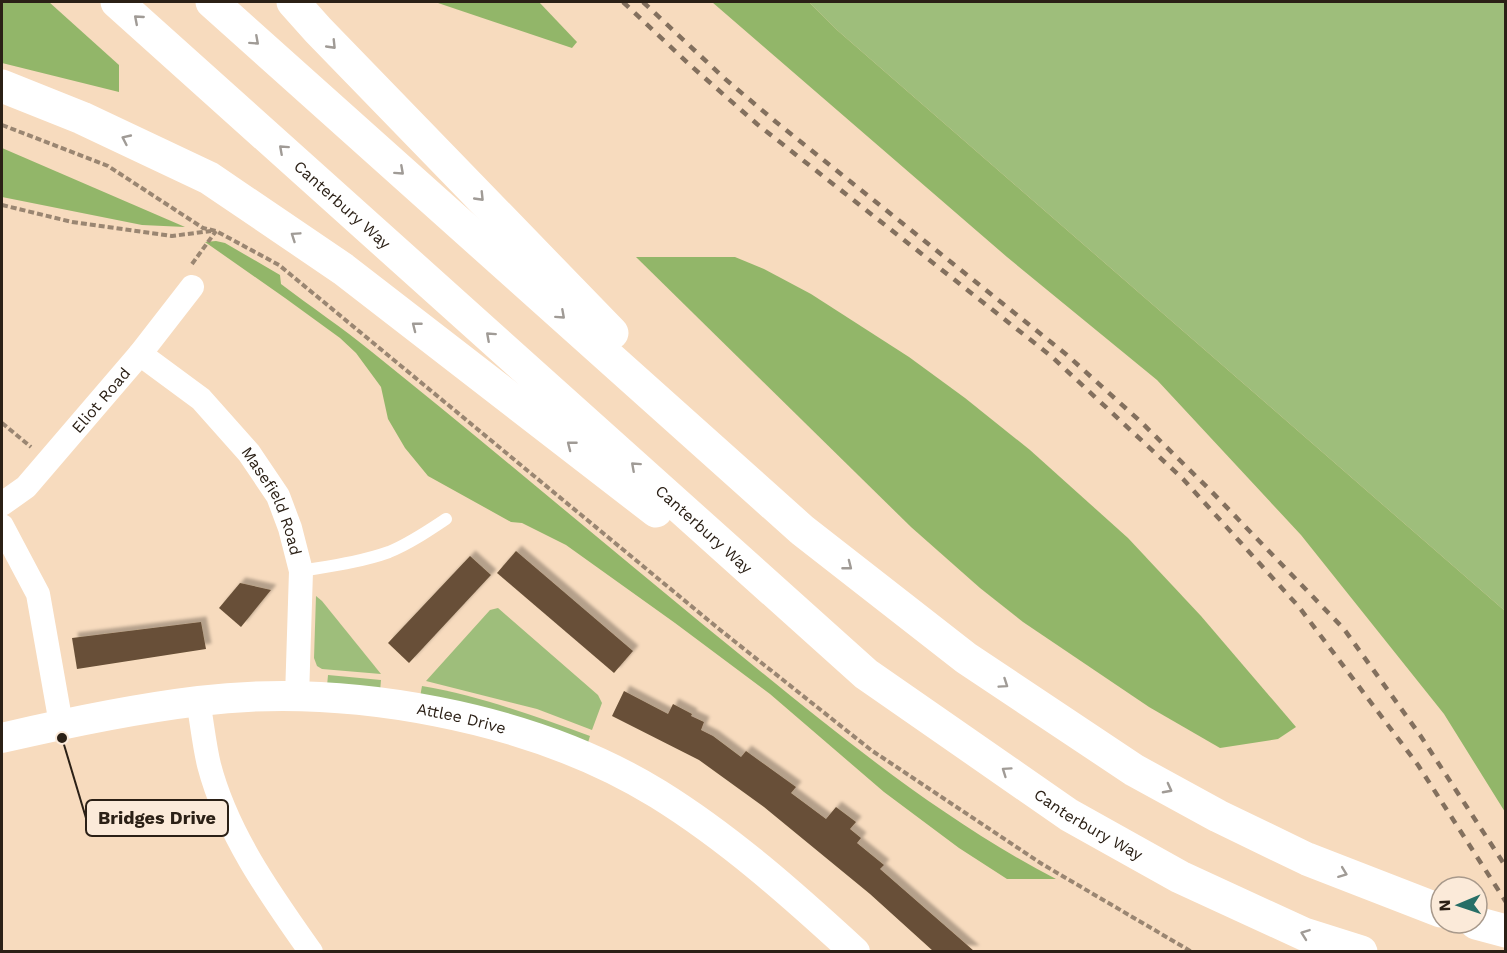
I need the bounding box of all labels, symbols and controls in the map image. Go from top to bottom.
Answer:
one-way arrow [134,15,145,26]
one-way arrow [248,34,259,45]
one-way arrow [325,37,336,48]
one-way arrow [122,134,133,146]
one-way arrow [279,145,290,156]
street label: Canterbury Way [290,156,395,253]
one-way arrow [394,164,404,175]
one-way arrow [473,190,484,201]
one-way arrow [290,232,301,243]
one-way arrow [554,308,565,319]
one-way arrow [412,323,423,334]
one-way arrow [486,332,497,343]
street label: Eliot Road [67,363,134,437]
one-way arrow [566,442,577,453]
street label: Masefield Road [238,443,306,557]
one-way arrow [631,462,642,473]
street label: Canterbury Way [652,481,757,578]
one-way arrow [841,559,852,570]
one-way arrow [997,676,1008,687]
street label: Attlee Drive [415,699,508,737]
one-way arrow [1001,767,1012,778]
one-way arrow [1161,782,1172,793]
street label: Canterbury Way [1031,784,1147,864]
callout: Bridges Drive [86,800,228,836]
text: Bridges Drive [98,807,216,828]
one-way arrow [1337,866,1348,879]
north arrow [1429,875,1489,935]
text: N [1435,899,1454,912]
one-way arrow [1300,929,1311,941]

